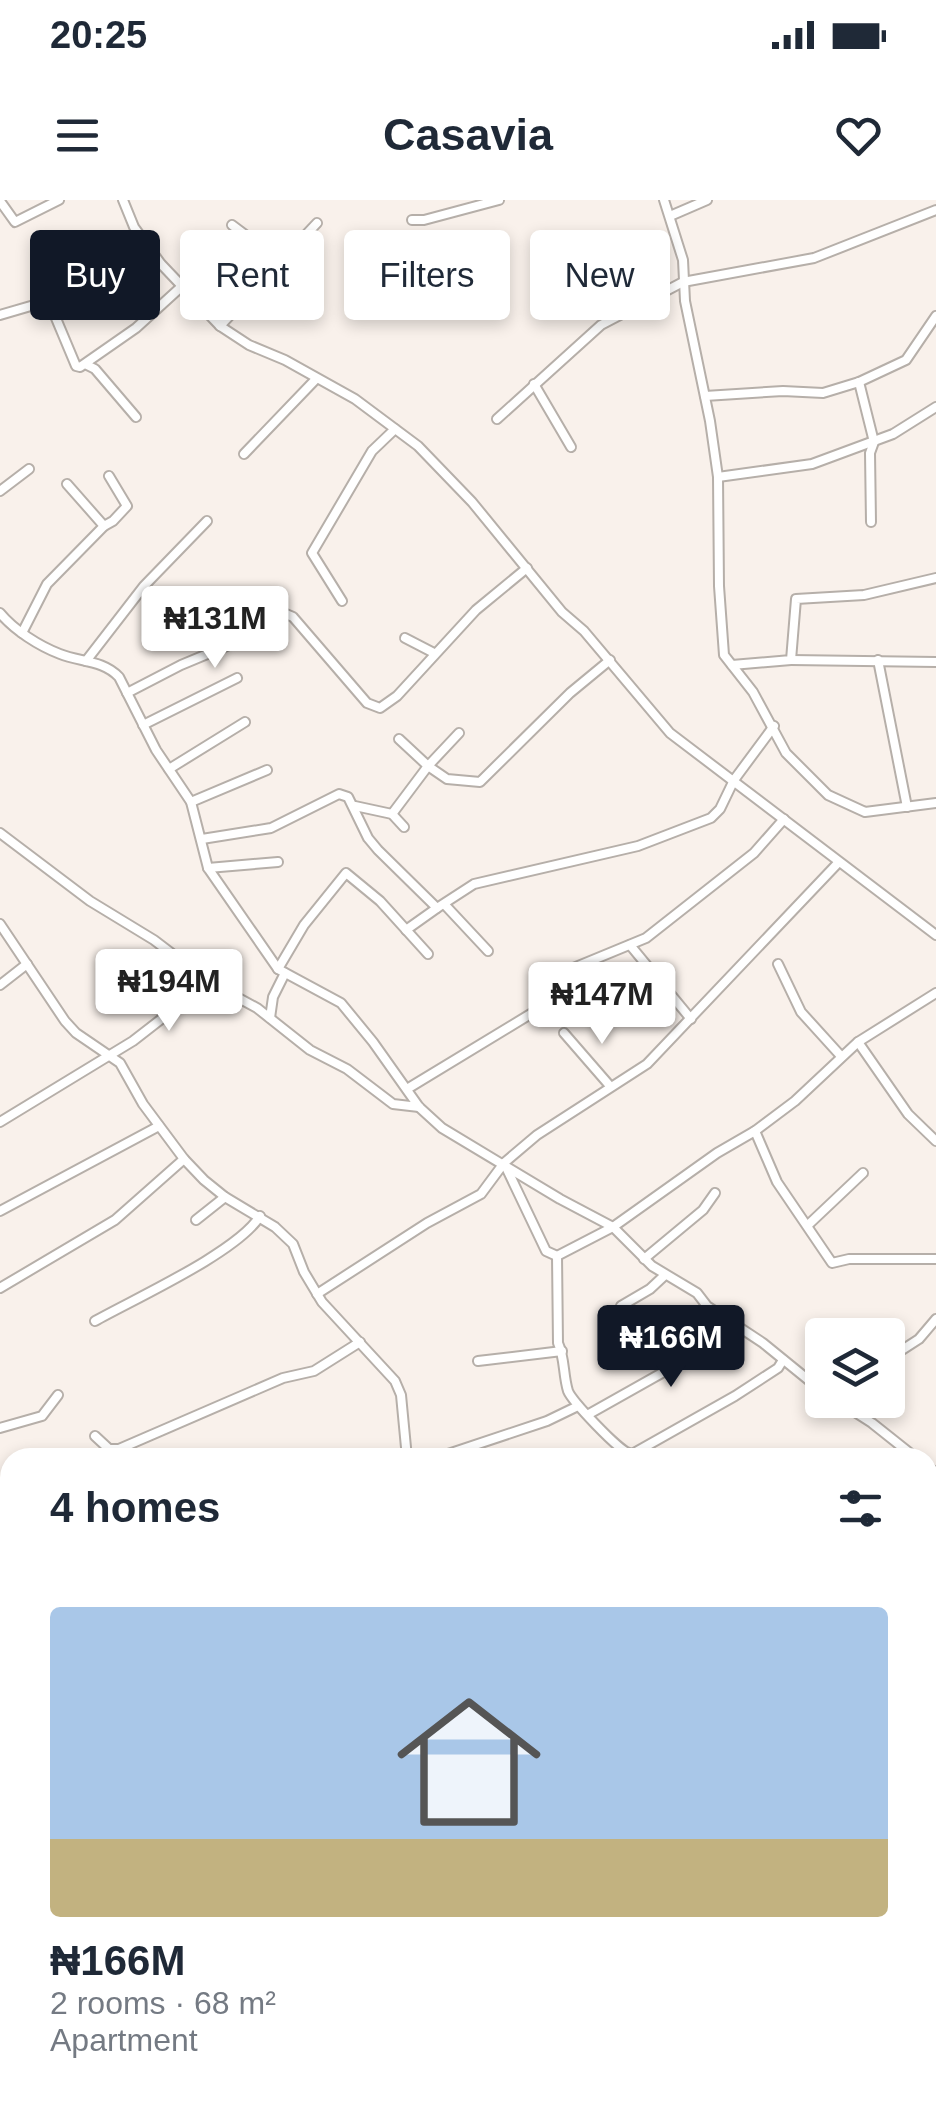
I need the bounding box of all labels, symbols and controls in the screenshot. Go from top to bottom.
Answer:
text: 20:25 [50,14,147,56]
icon: menu [50,108,105,163]
icon: heart [831,108,886,163]
text: Casavia [383,109,553,160]
chip: Buy [30,230,160,320]
chip: Rent [180,230,324,320]
chip: Filters [344,230,510,320]
chip: New [530,230,670,320]
pin: ₦131M [145,586,285,671]
text: ₦131M [163,600,267,636]
pin: ₦194M [99,949,239,1034]
pin: ₦147M [532,962,672,1047]
text: ₦194M [117,963,221,999]
text: ₦147M [550,976,654,1012]
pin: ₦166M [601,1305,741,1390]
map controls [805,1318,905,1418]
button: layers [805,1318,905,1418]
text: ₦166M [619,1319,723,1355]
icon: filters [833,1481,888,1536]
text: 4 homes [50,1484,220,1531]
icon: home [379,1672,559,1852]
text: ₦166M [50,1937,185,1984]
text: 2 rooms · 68 m² [50,1985,276,2021]
text: Apartment [50,2022,198,2058]

